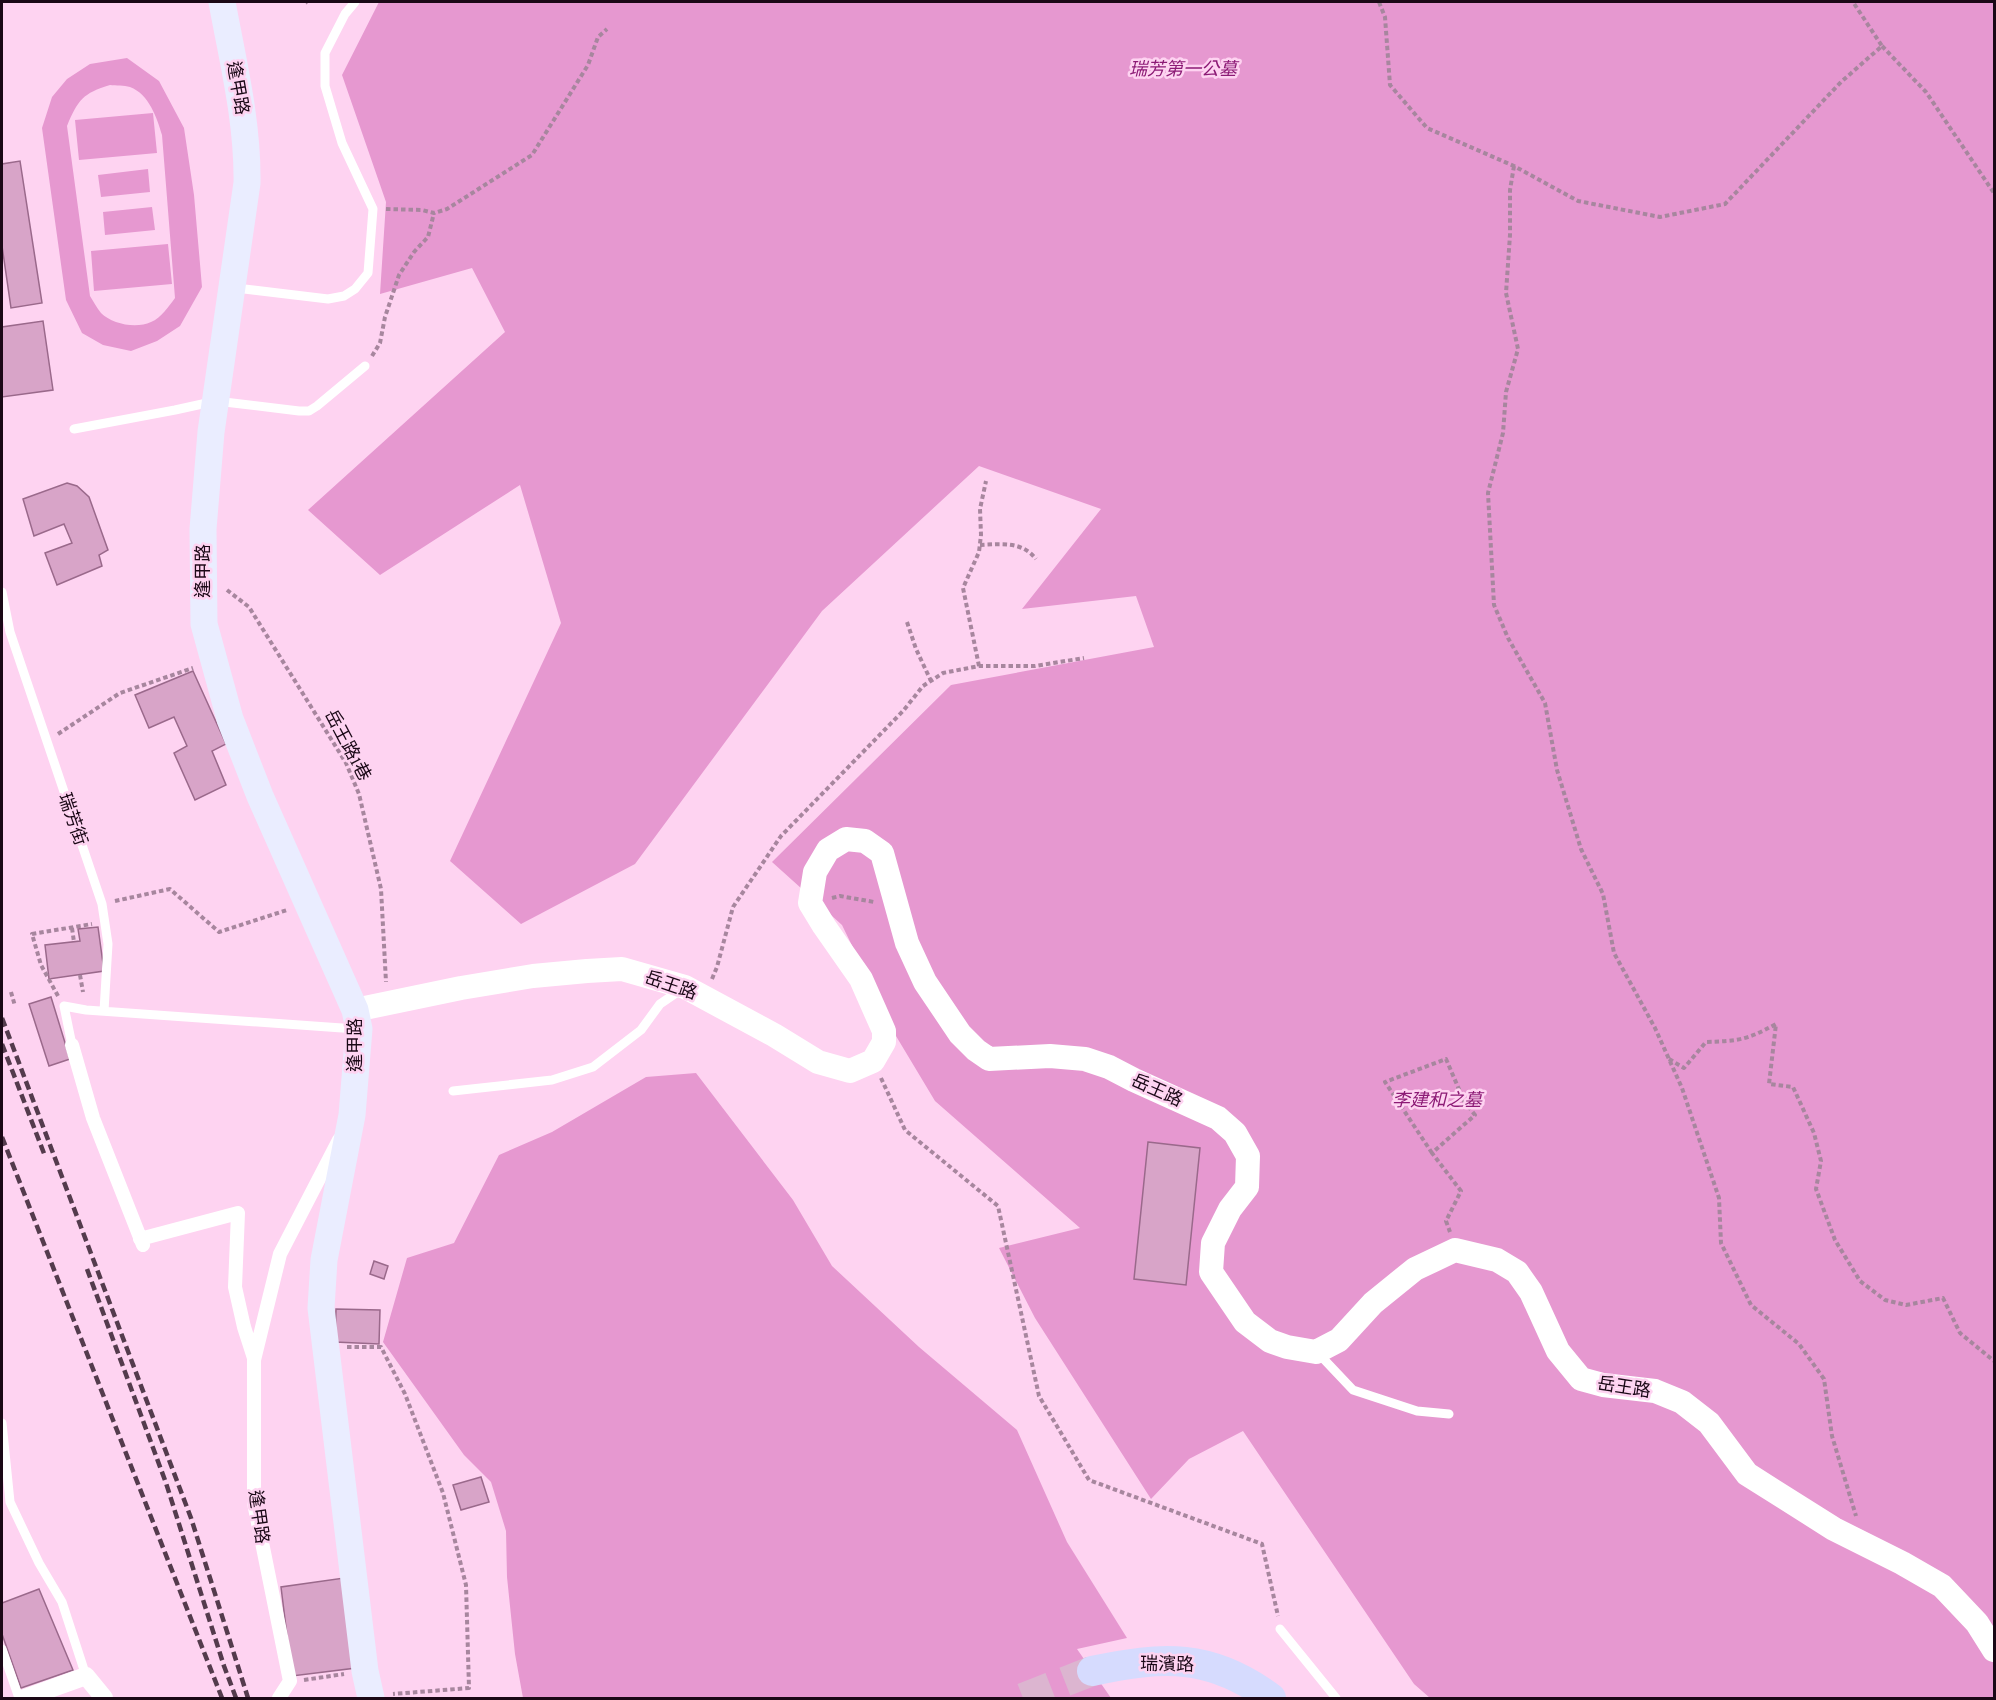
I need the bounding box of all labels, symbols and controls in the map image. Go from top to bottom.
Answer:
park label: 瑞芳第一公墓 [1129,59,1240,79]
street label: 逢甲路 [223,60,253,116]
street label: 逢甲路 [193,544,213,598]
street label: 岳王路1巷 [321,706,375,784]
street label: 瑞芳街 [55,790,91,848]
street label: 岳王路 [642,967,700,1003]
street label: 逢甲路 [345,1018,365,1072]
street label: 岳王路 [1128,1070,1186,1110]
park label: 李建和之墓 [1392,1090,1485,1110]
street label: 岳王路 [1596,1373,1652,1401]
street label: 逢甲路 [245,1489,273,1545]
street label: 瑞濱路 [1140,1654,1194,1674]

